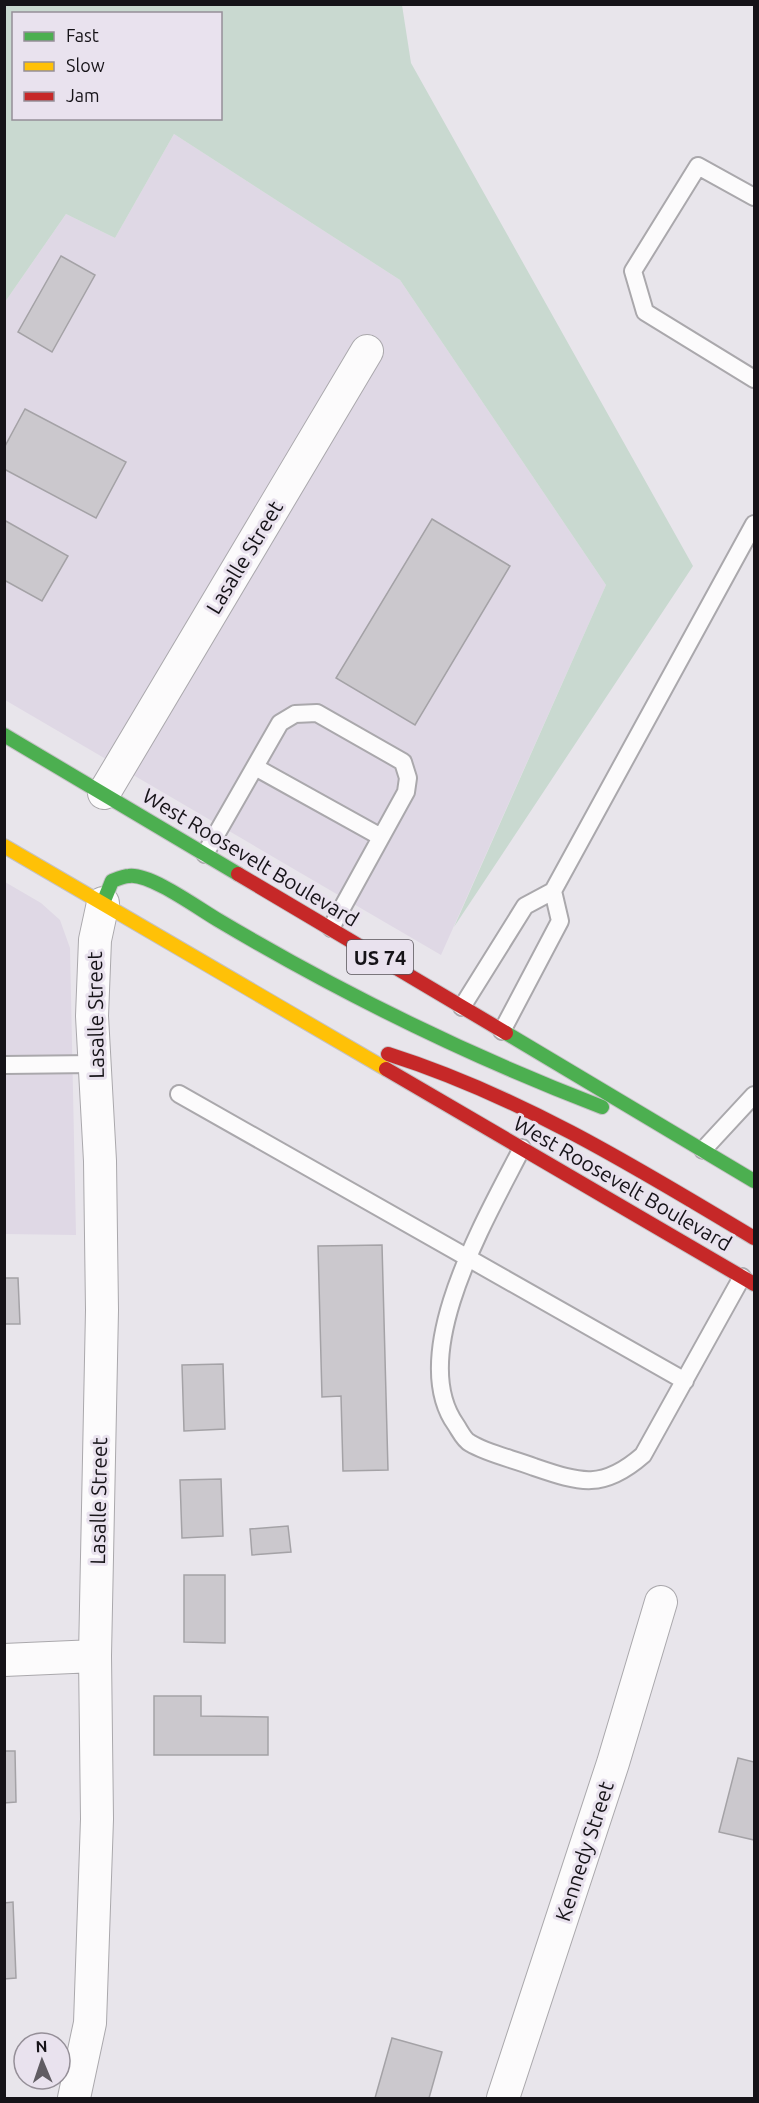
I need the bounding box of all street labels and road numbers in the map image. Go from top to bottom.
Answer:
street label: Lasalle Street [201,496,287,618]
street label: West Roosevelt Boulevard [139,783,363,931]
road number: US 74 [347,940,413,974]
street label: Lasalle Street [82,951,108,1079]
street label: West Roosevelt Boulevard [510,1111,736,1255]
street label: Lasalle Street [85,1437,111,1565]
street label: Kennedy Street [550,1778,618,1924]

